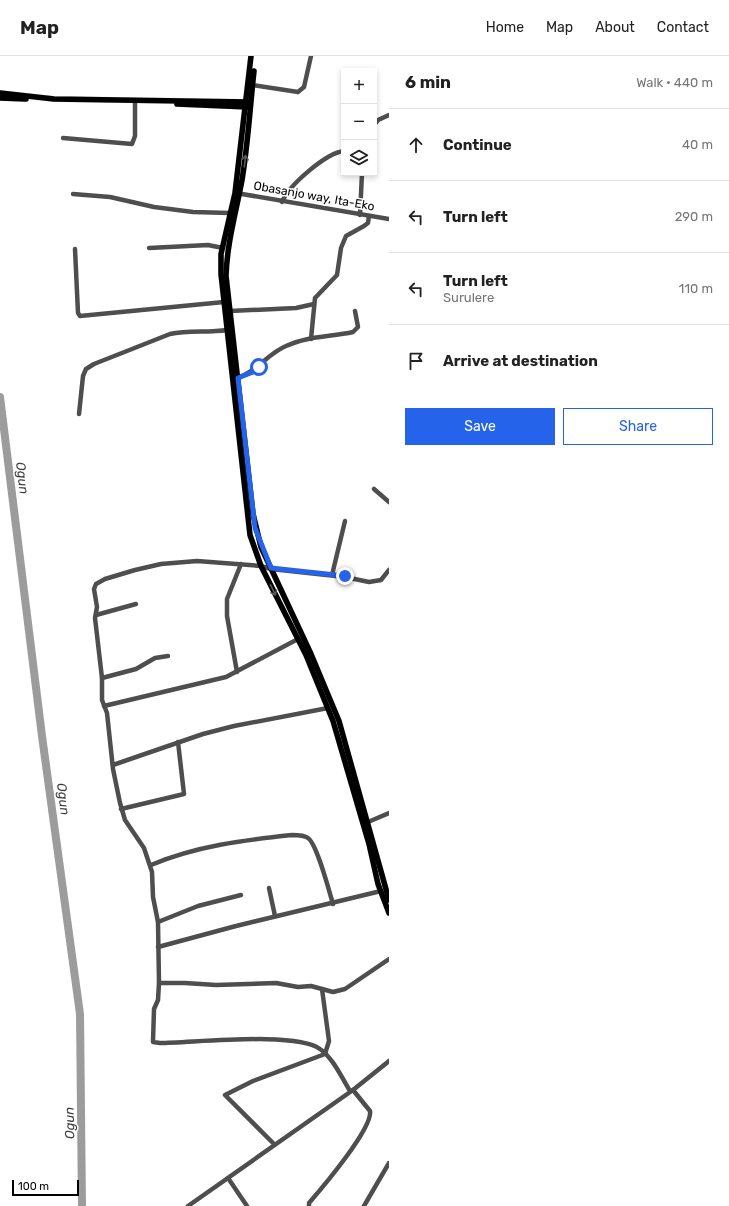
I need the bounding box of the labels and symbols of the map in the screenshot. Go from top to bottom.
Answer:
one-way arrow [241,155,248,168]
street label: Obasanjo way, Ita-Eko [252,178,376,214]
route start [250,358,268,376]
water label: Ogun [12,461,32,495]
route end [336,567,354,585]
one-way arrow [270,584,277,596]
water label: Ogun [53,782,73,816]
water label: Ogun [62,1107,78,1139]
scale bar [12,1178,79,1197]

